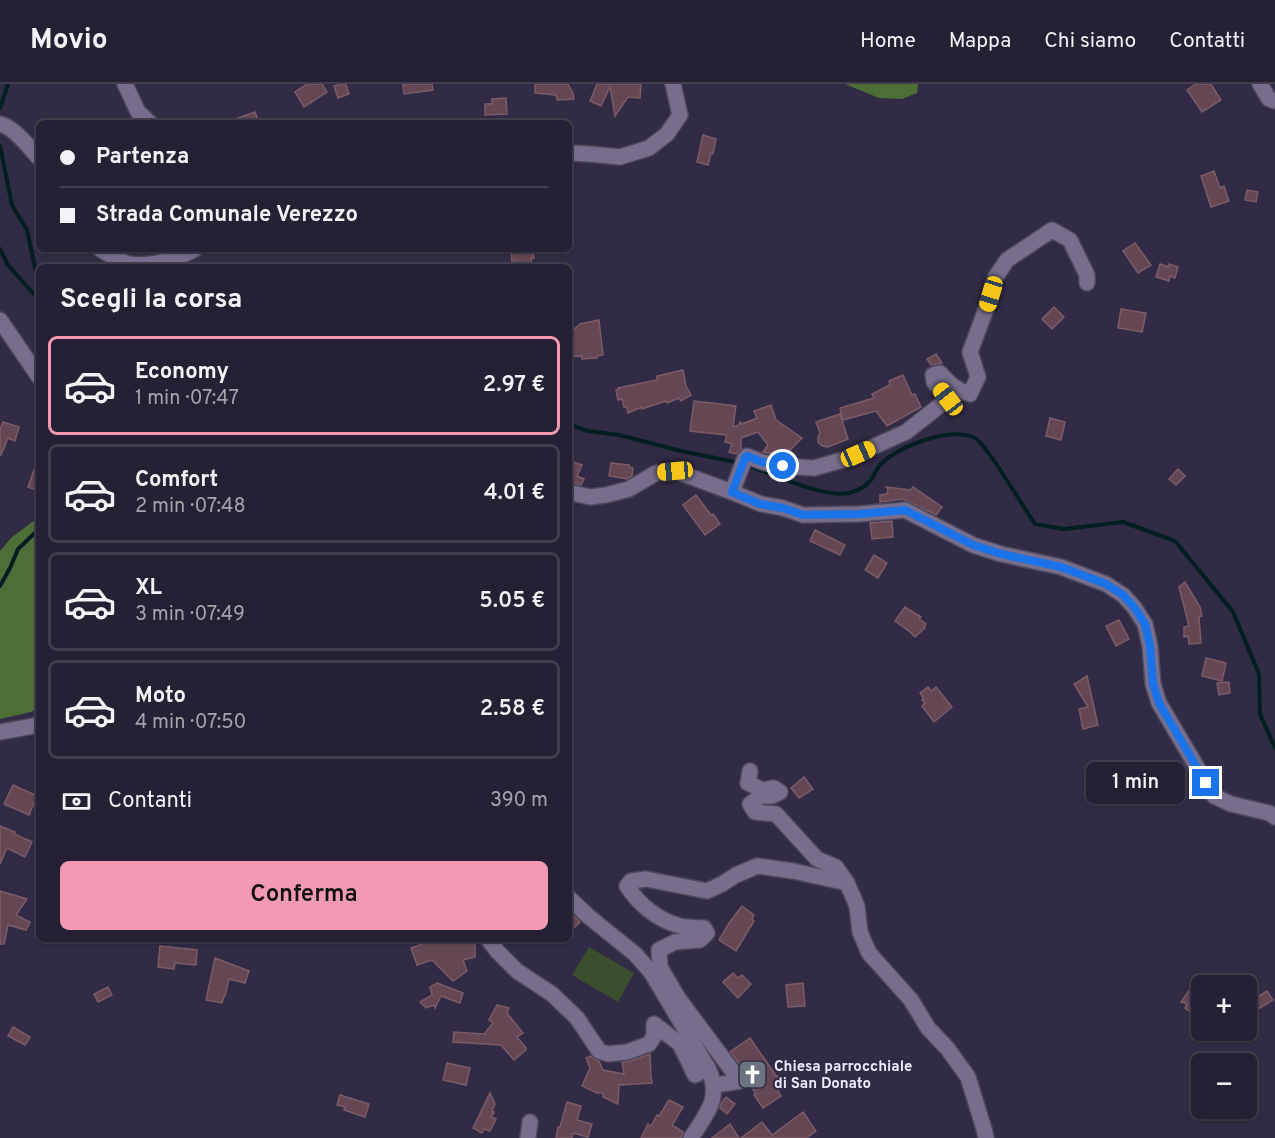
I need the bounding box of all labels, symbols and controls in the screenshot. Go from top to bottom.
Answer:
text: Movio [30,23,108,59]
text: Home [860,28,916,55]
text: Mappa [949,28,1011,55]
text: Chi siamo [1044,28,1136,55]
text: Contatti [1169,28,1245,55]
text: Partenza [96,144,189,171]
text: Strada Comunale Verezzo [96,202,358,229]
car [977,274,1005,314]
text: Scegli la corsa [60,283,242,317]
icon: car [63,359,117,413]
text: Economy [135,359,229,386]
text: 2.97 € [483,372,545,399]
car [930,379,966,419]
text: 1 min · 07:47 [135,386,239,412]
car [838,438,878,470]
route start [769,452,796,479]
car [656,460,694,482]
icon: car [63,467,117,521]
text: Comfort [135,467,218,494]
text: 4.01 € [484,480,545,507]
text: 2 min · 07:48 [135,494,246,520]
icon: car [63,575,117,629]
text: XL [135,575,162,602]
text: 5.05 € [479,588,545,615]
text: 3 min · 07:49 [135,602,245,628]
icon: car [63,683,117,737]
text: Moto [135,683,186,710]
text: 2.58 € [480,696,545,723]
text: 4 min · 07:50 [135,710,246,736]
callout: 1 min [1086,762,1185,804]
route end [1192,769,1219,796]
text: 1 min [1112,770,1159,796]
icon: cash [60,785,93,818]
text: Contanti [108,788,192,815]
text: 390 m [490,788,548,814]
button: Conferma [60,861,548,930]
map controls [1191,975,1257,1119]
button: + [1191,975,1257,1041]
button: − [1191,1053,1257,1119]
place label: Chiesa parrocchiale di San Donato [774,1058,912,1094]
church icon: Chiesa parrocchiale di San Donato [737,1059,769,1091]

